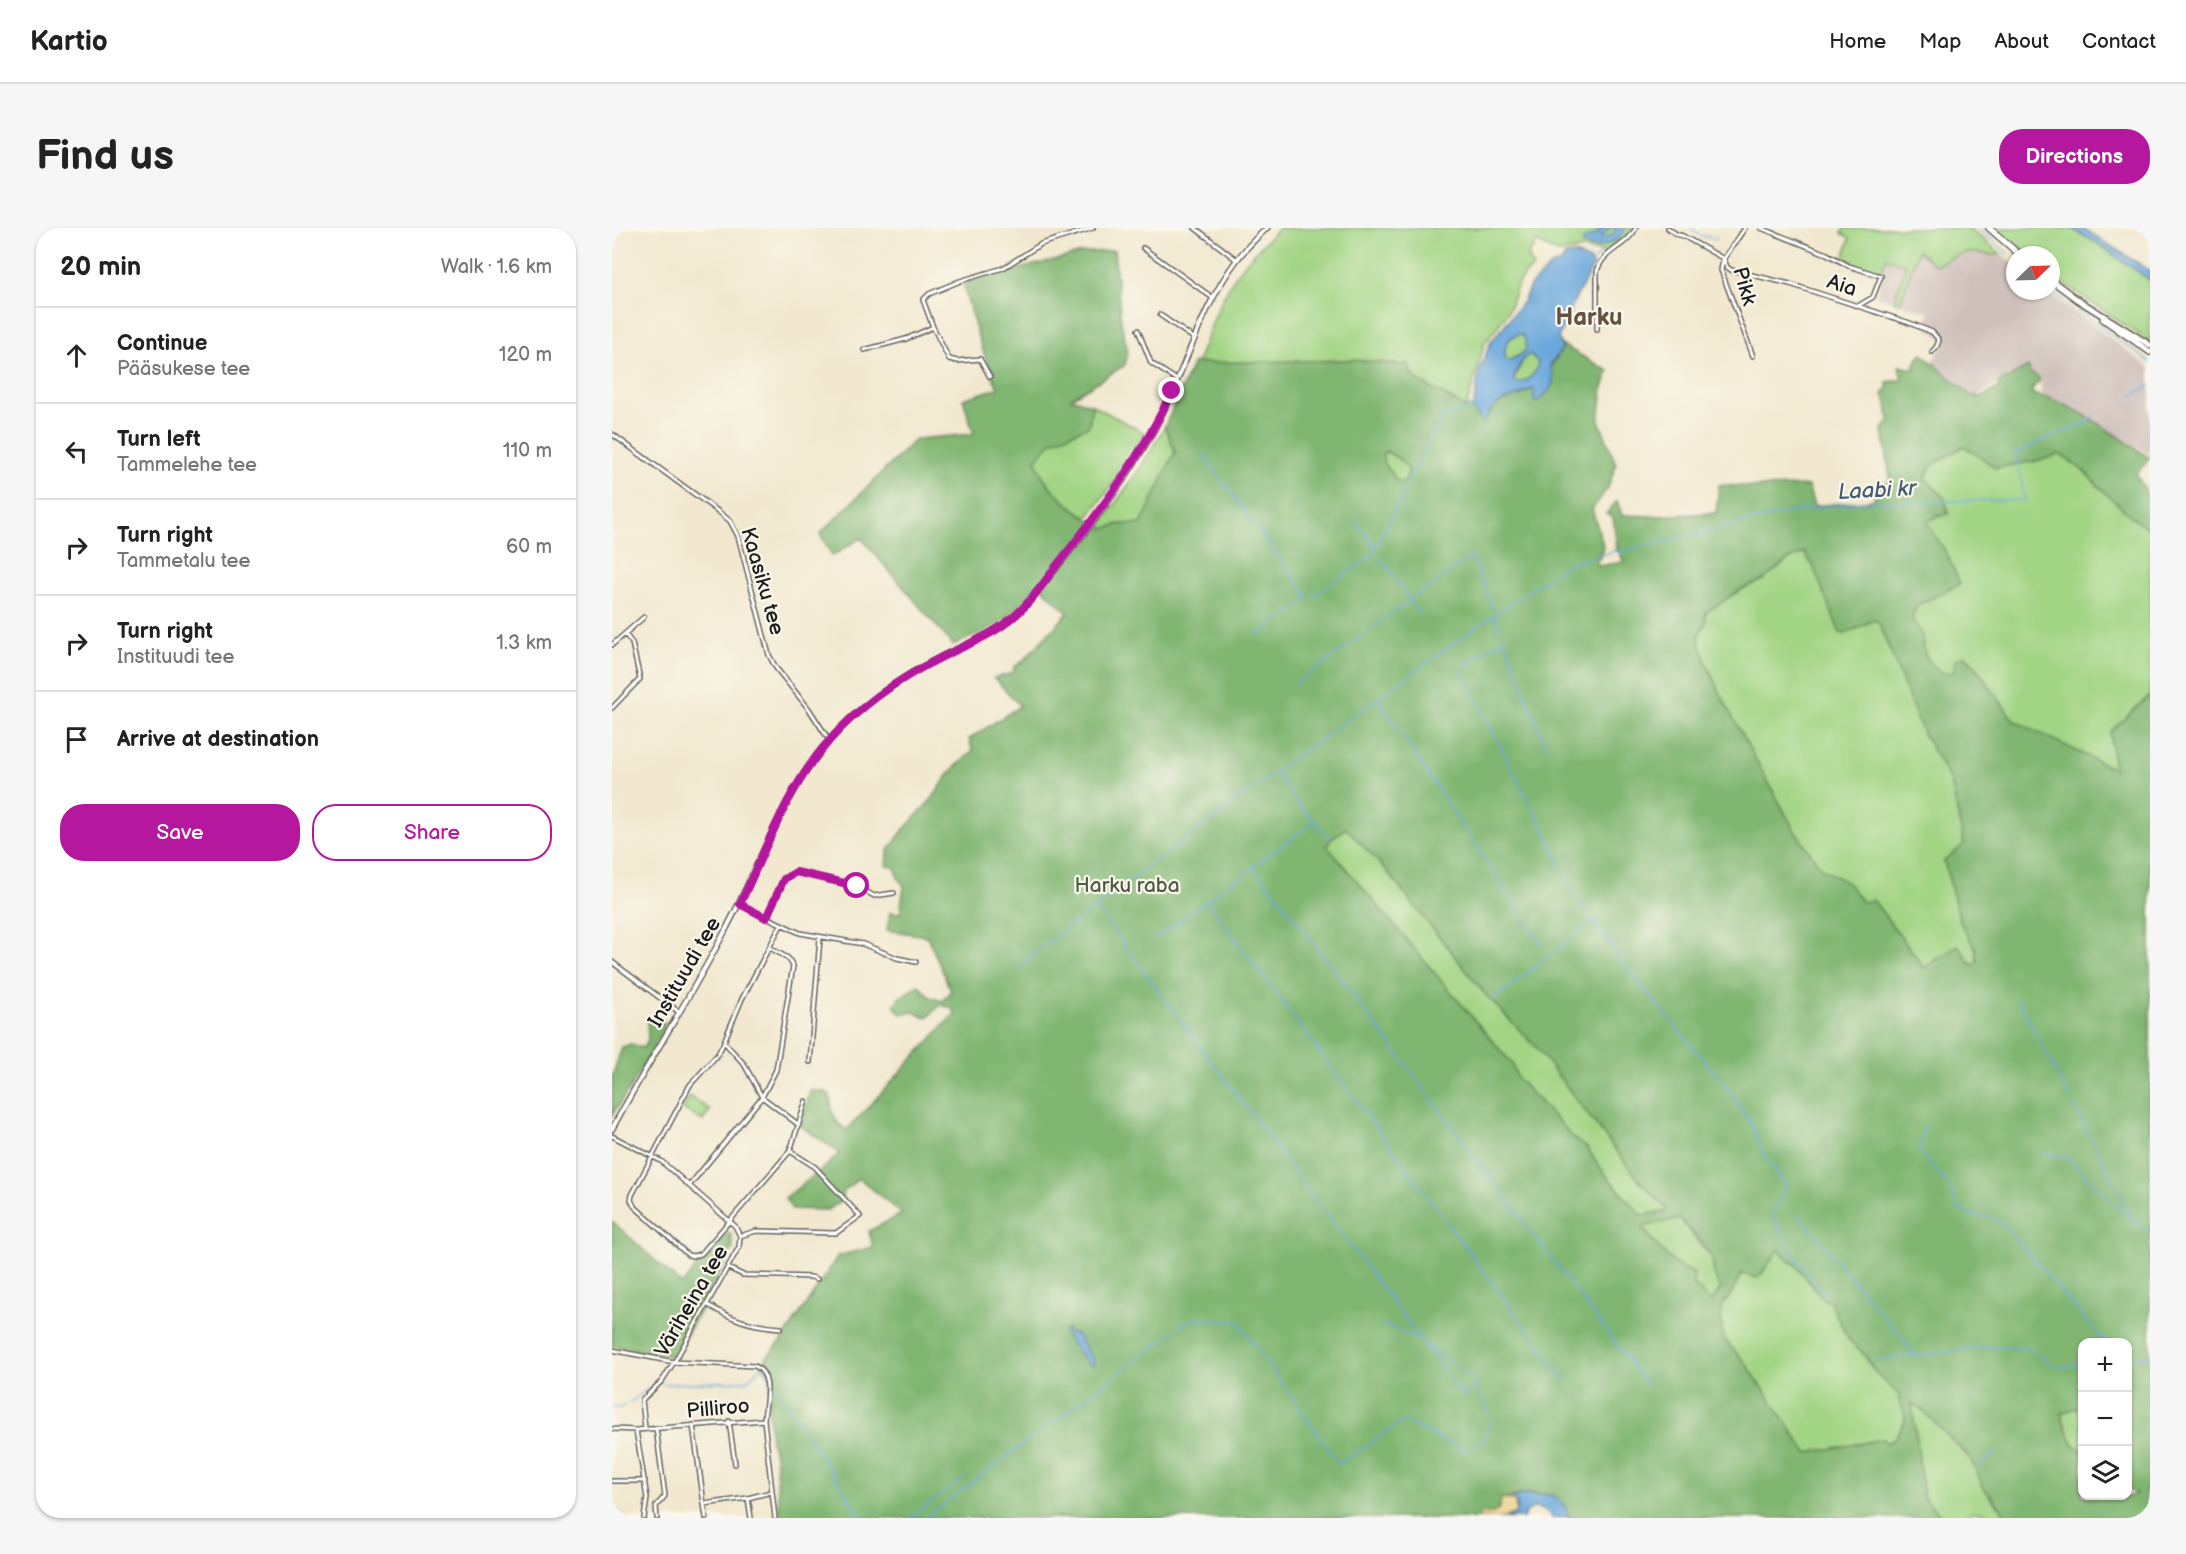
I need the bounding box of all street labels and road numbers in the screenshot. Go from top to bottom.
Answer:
street label: Pikk [1727,264,1762,309]
street label: Aia [1824,269,1860,302]
street label: Kaasiku tee [735,525,790,638]
street label: Instituudi tee [643,913,726,1032]
street label: Väriheina tee [649,1241,733,1362]
street label: Pilliroo [685,1393,751,1424]

